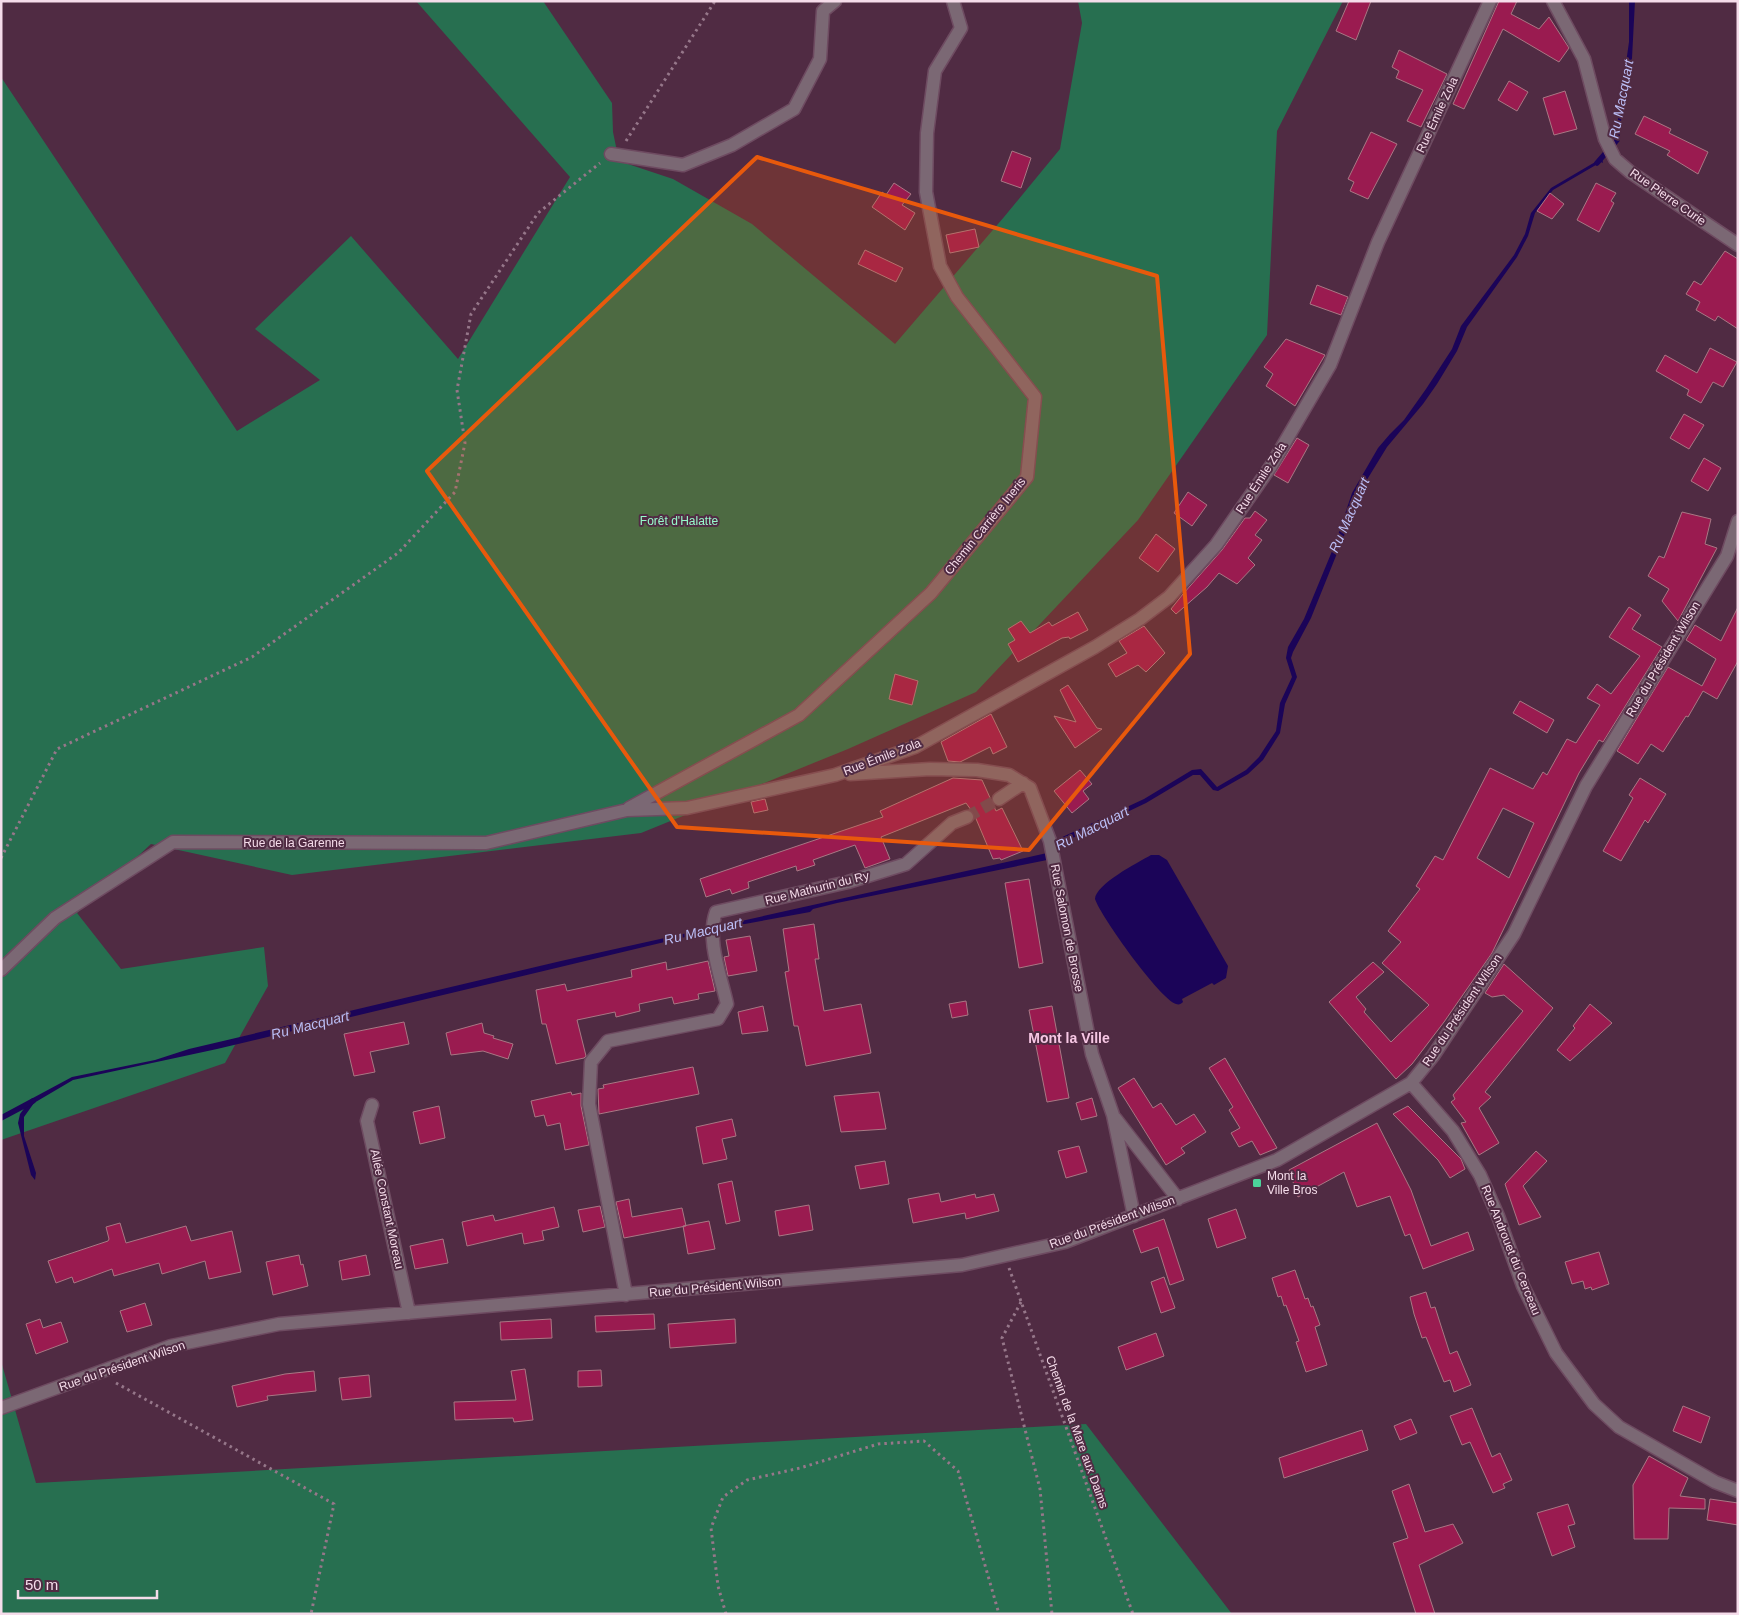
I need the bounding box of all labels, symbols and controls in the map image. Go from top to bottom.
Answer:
water label: Ru Macquart [1605,57,1637,140]
street label: Rue Émile Zola [1412,74,1461,155]
street label: Rue Pierre Curie [1627,166,1709,229]
street label: Rue Émile Zola [1232,439,1289,516]
water label: Ru Macquart [1325,474,1373,555]
street label: Chemin Carrière Ineris [942,475,1028,577]
park label: Forêt d'Halatte [640,514,718,528]
street label: Rue du Président Wilson [1623,599,1703,719]
street label: Rue Émile Zola [841,735,923,778]
water label: Ru Macquart [1053,802,1132,853]
street label: Rue de la Garenne [243,836,345,850]
street label: Rue Salomon de Brosse [1048,863,1086,993]
street label: Rue Mathurin du Ry [764,868,870,908]
water label: Ru Macquart [662,914,745,948]
street label: Rue du Président Wilson [1419,951,1505,1069]
water label: Ru Macquart [269,1007,352,1042]
district label: Mont la Ville [1028,1030,1110,1046]
street label: Allée Constant Moreau [367,1148,407,1270]
place label: Mont la Ville Bros [1267,1169,1317,1197]
marker: Mont la Ville Bros [1251,1177,1263,1189]
street label: Rue Androuet du Cerceau [1479,1183,1543,1317]
street label: Rue du Président Wilson [1048,1193,1176,1251]
street label: Rue du Président Wilson [649,1274,781,1300]
street label: Rue du Président Wilson [57,1338,187,1394]
street label: Chemin de la Mare aux Daims [1043,1354,1111,1510]
scale bar [18,1568,156,1600]
text: 50 m [25,1576,58,1593]

